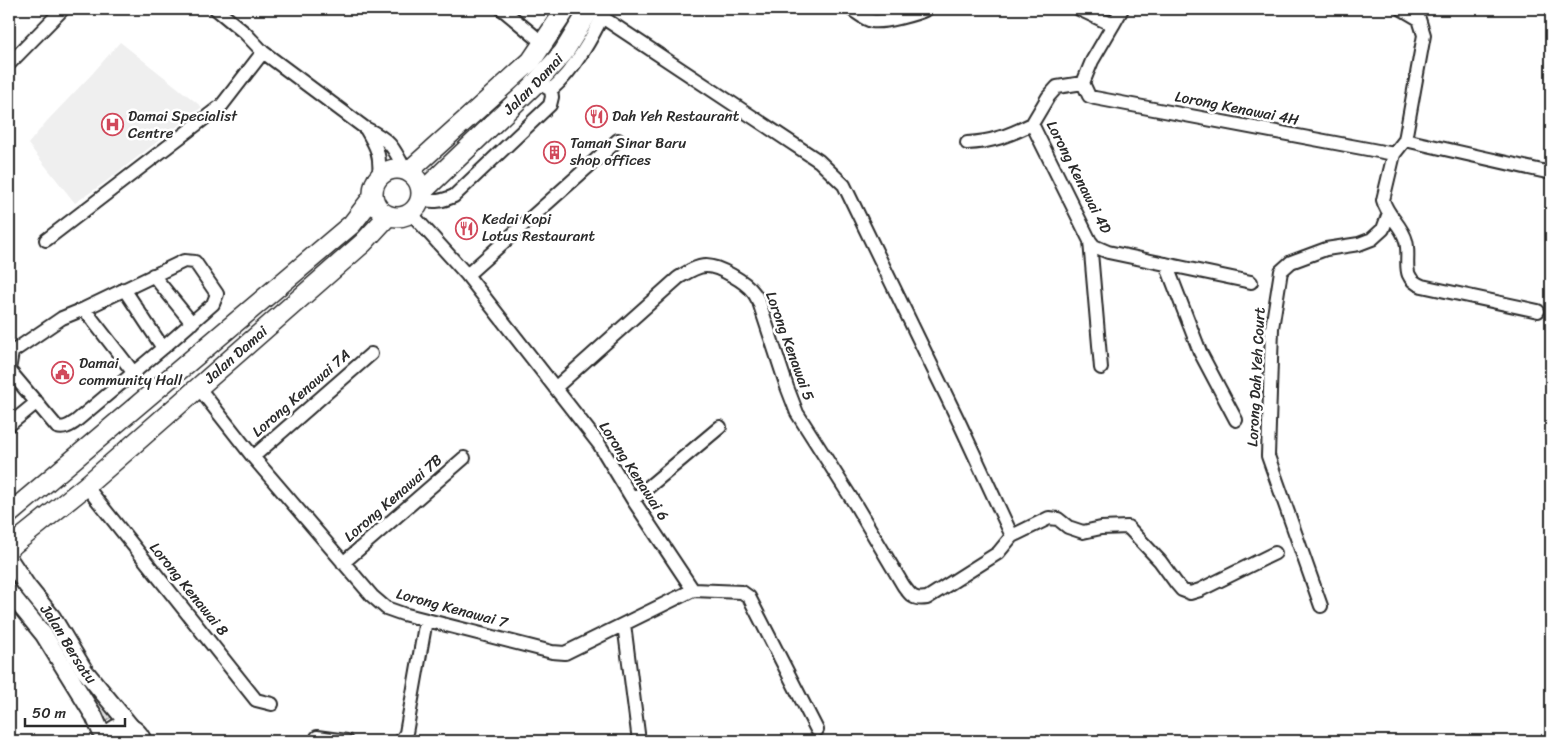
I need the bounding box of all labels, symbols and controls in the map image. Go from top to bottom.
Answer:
street label: Jalan Damai [496,47,571,122]
street label: Lorong Kenawai 4H [1173,83,1302,133]
place label: Damai Specialist Centre [128,103,238,146]
place label: Dah Yeh Restaurant [612,103,740,129]
restaurant icon: Dah Yeh Restaurant [584,104,608,128]
hospital icon: Damai Specialist Centre [100,113,124,137]
street label: Lorong Kenawai 4D [1039,116,1119,238]
place label: Taman Sinar Baru shop offices [569,130,686,173]
building icon: Taman Sinar Baru shop offices [542,140,566,164]
place label: Kedai Kopi Lotus Restaurant [482,206,595,249]
restaurant icon: Kedai Kopi Lotus Restaurant [454,216,478,240]
street label: Lorong Kenawai 5 [758,288,822,404]
street label: Lorong Dah Yeh Court [1239,306,1273,447]
street label: Jalan Damai [197,319,274,391]
street label: Lorong Kenawai 7A [246,342,356,444]
place label: Damai community Hall [79,350,183,393]
public building icon: Damai community Hall [51,360,75,384]
street label: Lorong Kenawai 6 [592,416,676,526]
street label: Lorong Kenawai 7B [338,447,449,548]
street label: Lorong Kenawai 8 [143,536,235,642]
street label: Lorong Kenawai 7 [393,581,512,636]
street label: Jalan Bersatu [33,598,104,690]
scale bar [25,695,125,727]
text: 50 m [32,700,67,726]

